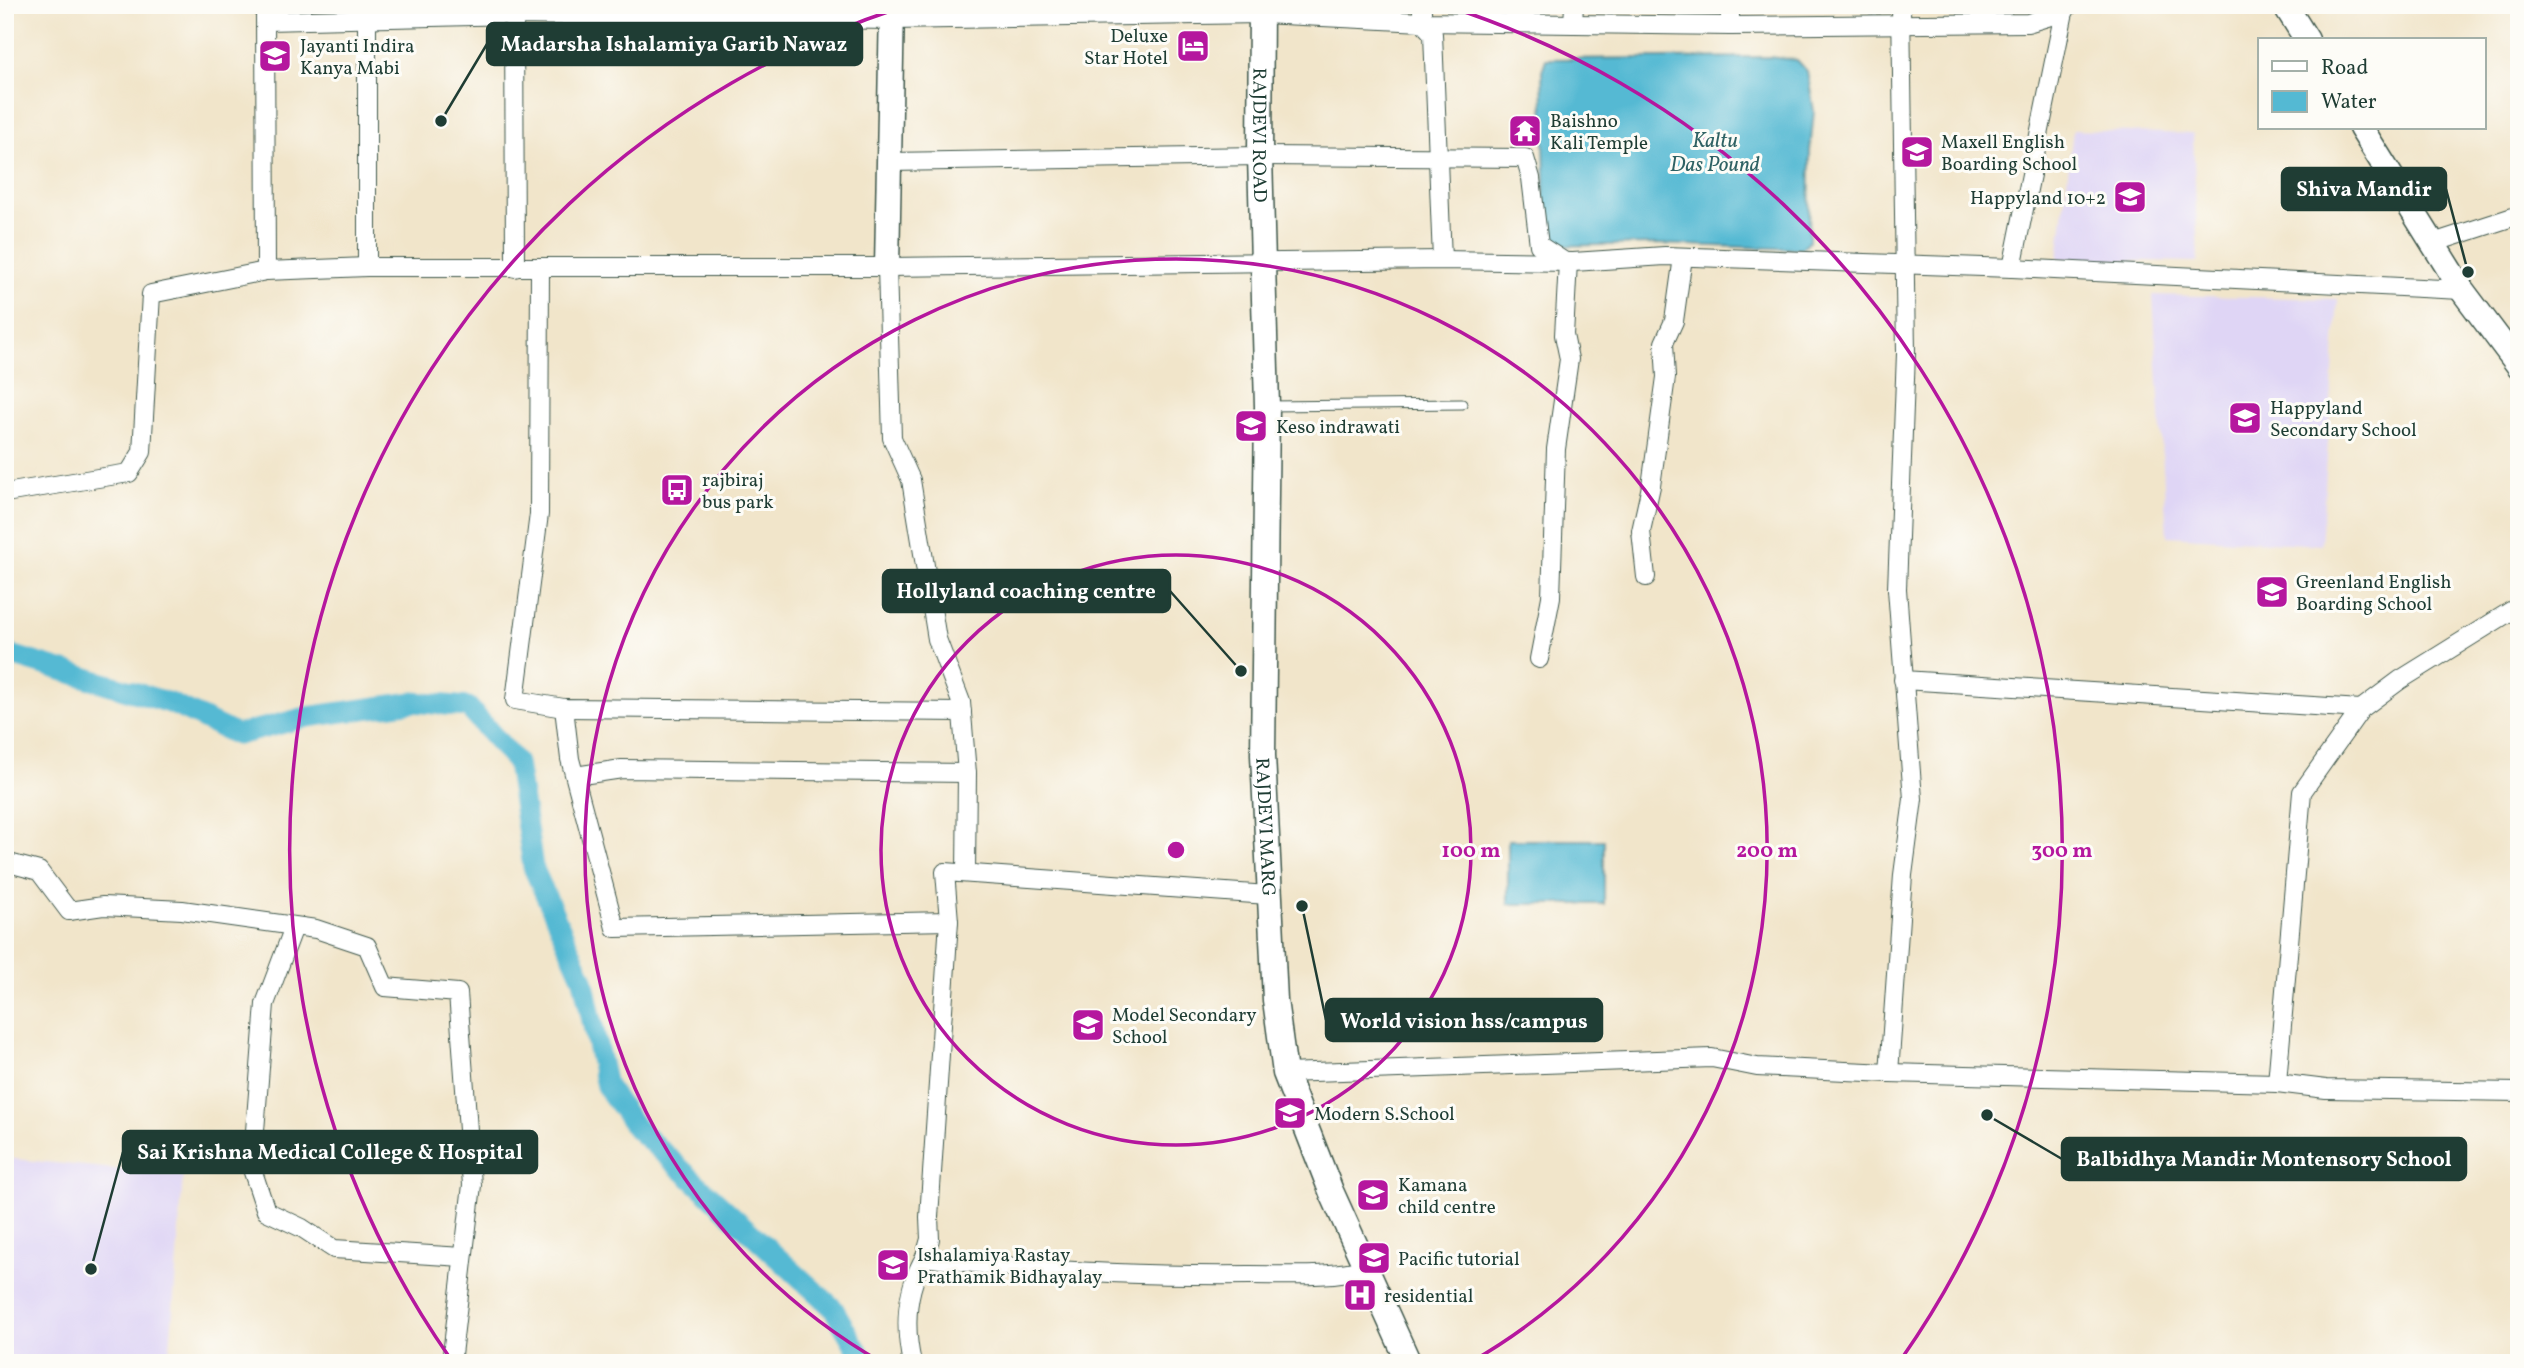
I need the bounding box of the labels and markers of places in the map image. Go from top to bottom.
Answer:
callout: Madarsha Ishalamiya Garib Nawaz [487,23,862,65]
place label: Deluxe Star Hotel [1084,24,1168,72]
hotel icon: Deluxe Star Hotel [1174,27,1212,65]
place label: Jayanti Indira Kanya Mabi [300,34,414,82]
school or university icon: Jayanti Indira Kanya Mabi [256,37,294,75]
place label: Baishno Kali Temple [1550,109,1648,157]
temple icon: Baishno Kali Temple [1506,112,1544,150]
place label: Maxell English Boarding School [1941,130,2078,178]
school or university icon: Maxell English Boarding School [1898,133,1936,171]
callout: Shiva Mandir [2282,168,2446,210]
school or university icon: Happyland 10+2 [2111,178,2149,216]
place label: Happyland 10+2 [1970,186,2106,212]
place label: Happyland Secondary School [2270,396,2417,444]
school or university icon: Happyland Secondary School [2226,399,2264,437]
school or university icon: Keso indrawati [1232,407,1270,445]
place label: Keso indrawati [1276,415,1400,441]
place label: rajbiraj bus park [702,468,774,516]
bus stop icon: rajbiraj bus park [658,471,696,509]
callout: Hollyland coaching centre [883,570,1170,612]
place label: Greenland English Boarding School [2296,570,2452,618]
school or university icon: Greenland English Boarding School [2253,573,2291,611]
centre of rings [1164,838,1188,862]
callout: World vision hss/campus [1326,999,1602,1041]
place label: Model Secondary School [1112,1003,1256,1051]
school or university icon: Model Secondary School [1069,1006,1107,1044]
school or university icon: Modern S.School [1271,1094,1309,1132]
place label: Modern S.School [1314,1102,1455,1128]
callout: Sai Krishna Medical College & Hospital [123,1131,537,1173]
callout: Balbidhya Mandir Montensory School [2062,1138,2466,1180]
place label: Kamana child centre [1398,1173,1496,1221]
school or university icon: Kamana child centre [1354,1176,1392,1214]
school or university icon: Pacific tutorial [1355,1239,1393,1277]
place label: Ishalamiya Rastay Prathamik Bidhayalay [917,1243,1102,1291]
school or university icon: Ishalamiya Rastay Prathamik Bidhayalay [874,1246,912,1284]
place label: Pacific tutorial [1398,1247,1520,1273]
hospital icon: residential [1341,1276,1379,1314]
place label: residential [1384,1284,1474,1310]

